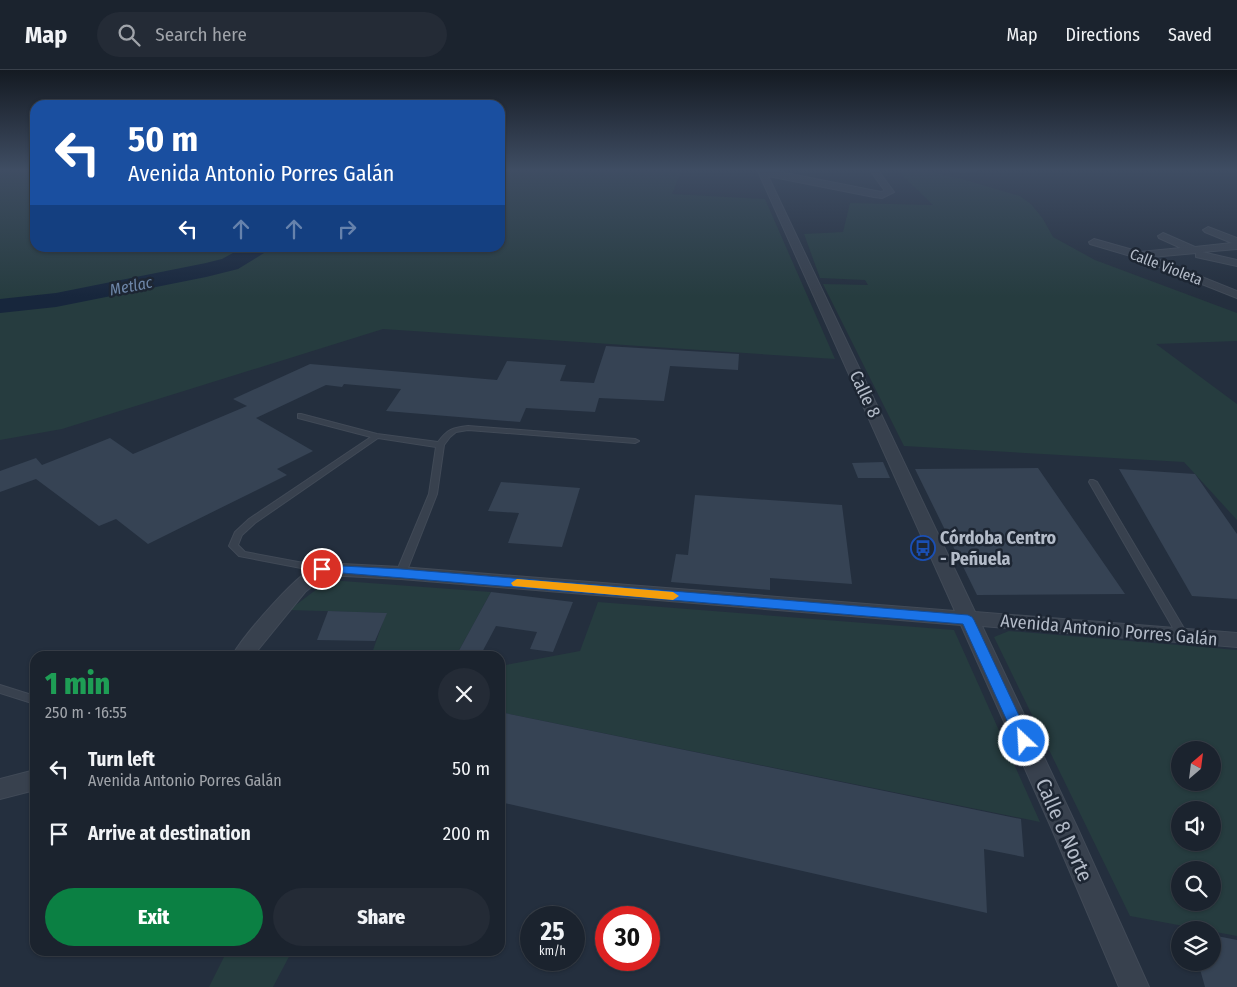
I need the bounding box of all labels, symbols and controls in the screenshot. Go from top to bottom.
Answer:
search box [97,12,447,57]
text: Map [25,21,67,49]
icon: search [115,21,143,49]
text: Search here [155,23,247,46]
text: Map [1006,24,1038,46]
text: Directions [1066,24,1140,46]
text: Saved [1168,24,1212,46]
text: 50 m [128,118,198,160]
icon: left [45,120,110,185]
text: Avenida Antonio Porres Galán [128,160,394,187]
icon: left [174,215,202,243]
icon: ahead [227,215,255,243]
icon: ahead [280,215,308,243]
icon: right [333,215,361,243]
street label: Calle Violeta [1127,245,1205,289]
water label: Metlac [108,273,154,299]
street label: Calle 8 [845,367,885,421]
place label: Córdoba Centro - Peñuela [940,527,1057,570]
bus stop icon: Córdoba Centro - Peñuela [910,535,936,561]
pin [301,548,343,590]
icon: arrive [308,555,336,583]
street label: Avenida Antonio Porres Galán [999,610,1219,650]
text: 1 min [45,666,110,702]
button: close [438,668,490,720]
text: 250 m · 16:55 [45,703,127,722]
position arrow [997,714,1049,766]
north arrow [1171,741,1221,791]
map controls [1171,741,1221,971]
text: Turn left [88,748,155,771]
icon: left [45,755,73,783]
text: 50 m [452,757,490,780]
text: Avenida Antonio Porres Galán [88,771,282,790]
street label: Calle 8 Norte [1030,774,1098,886]
button: sound [1171,801,1221,851]
icon: arrive [45,820,73,848]
text: Arrive at destination [88,822,251,845]
text: 200 m [443,822,490,845]
button: search [1171,861,1221,911]
button: Exit [45,888,263,946]
button: Share [273,888,490,946]
speed limit sign: 30 [595,906,660,971]
text: 25 [541,917,564,947]
button: layers [1171,921,1221,971]
text: km/h [539,944,566,958]

